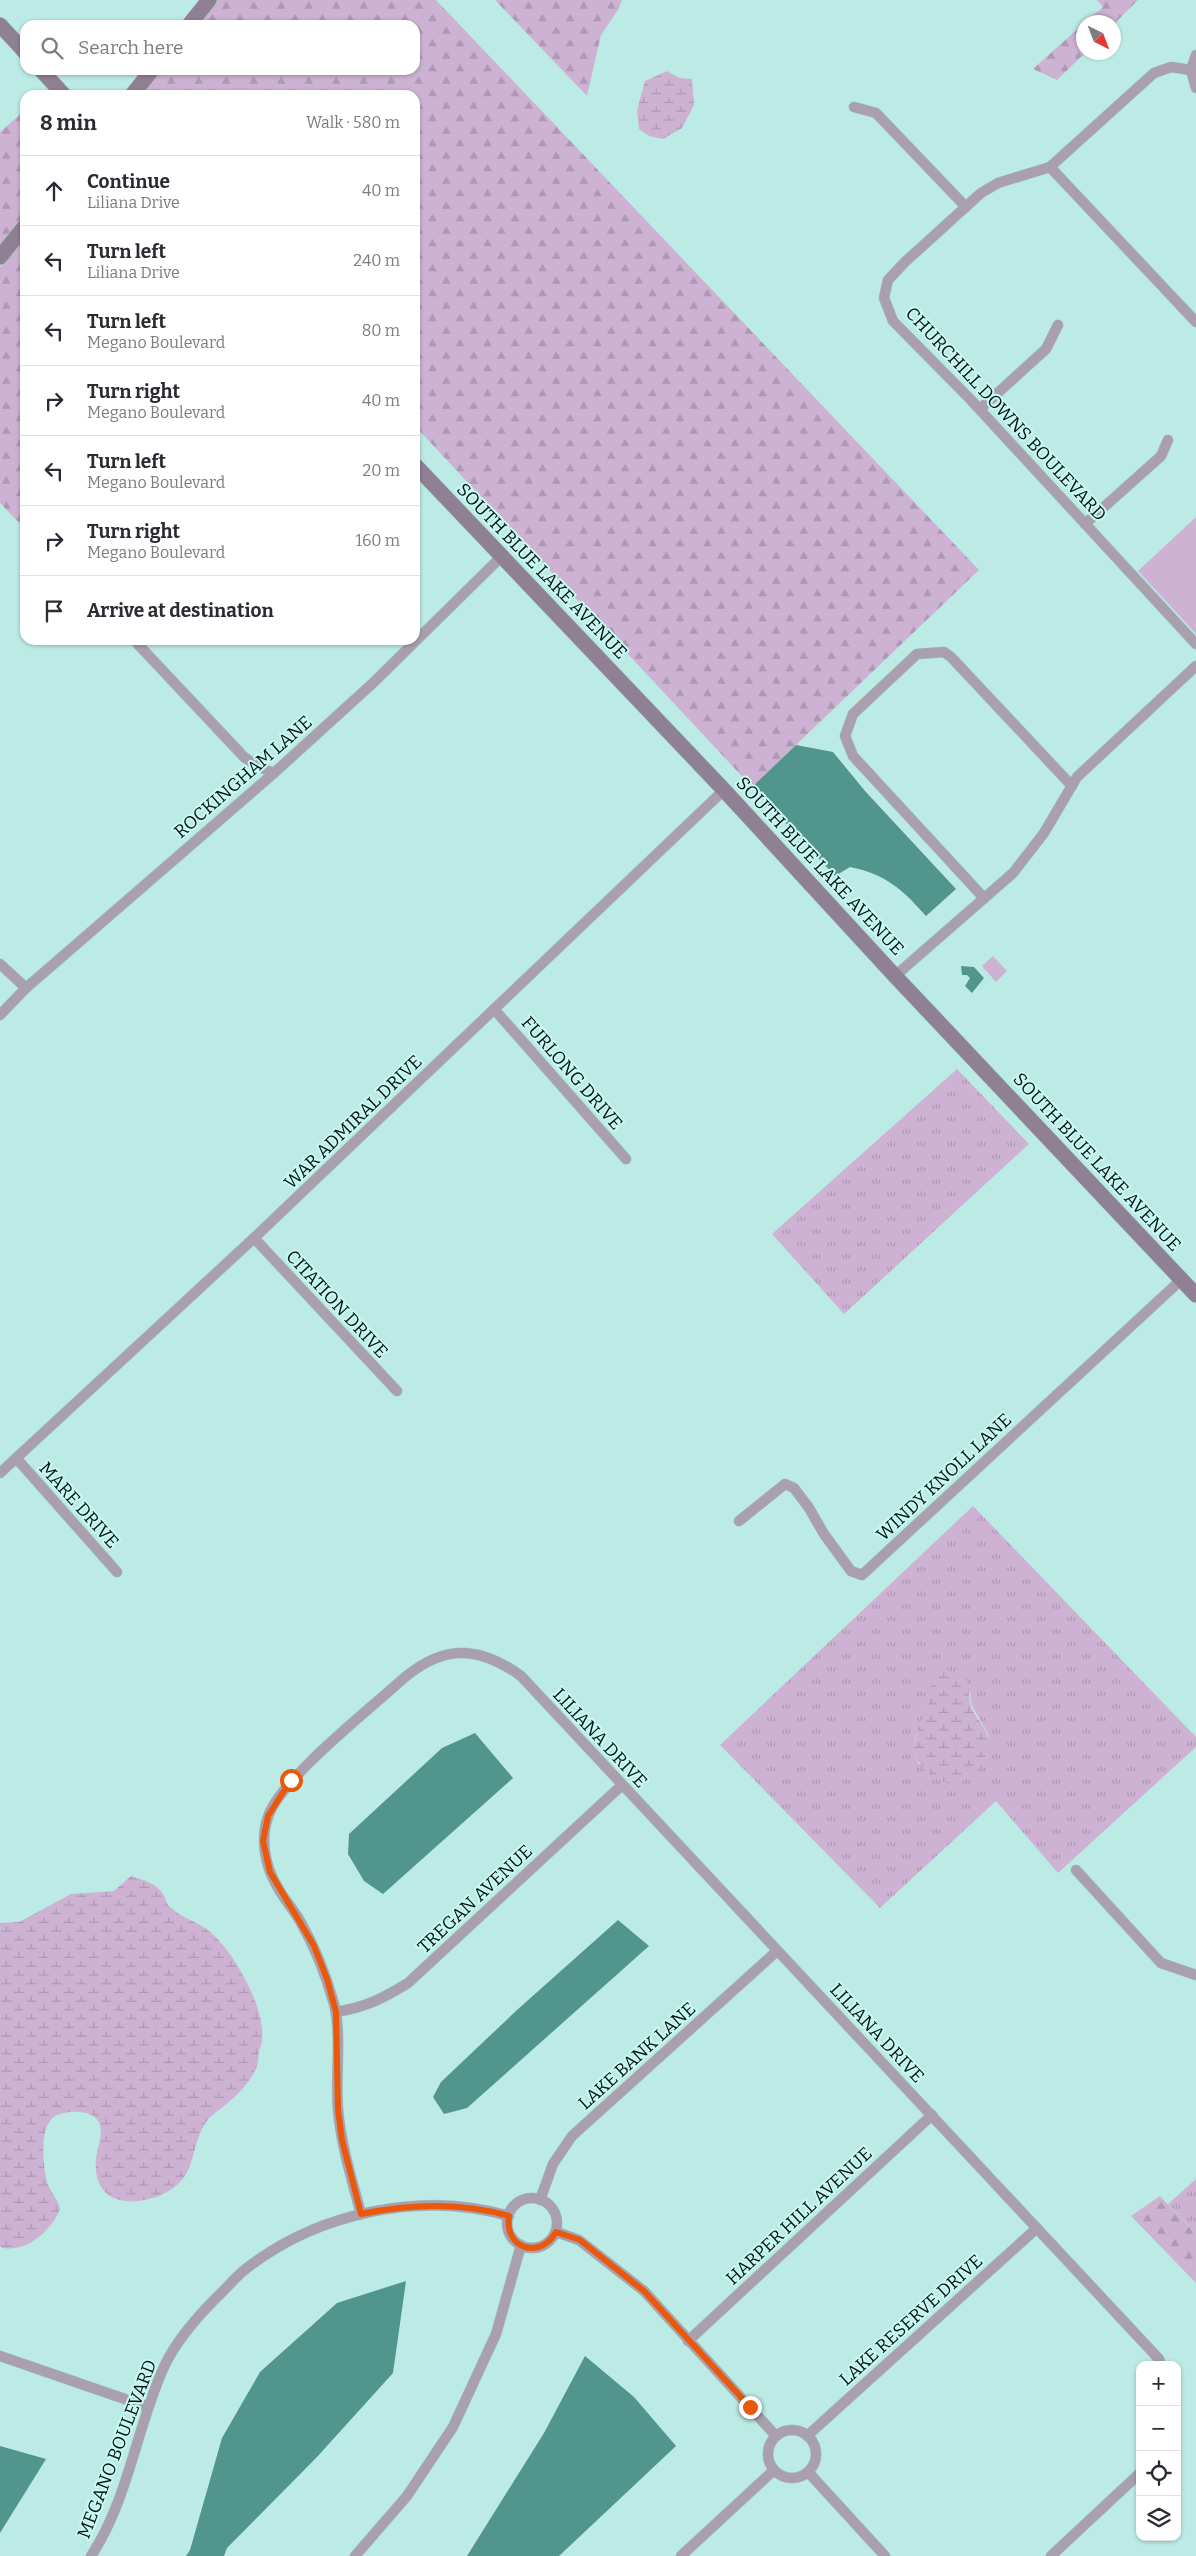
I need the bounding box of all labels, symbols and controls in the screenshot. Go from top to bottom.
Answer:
north arrow [1076,15,1121,60]
search box [20,20,420,75]
icon: search [38,34,66,62]
text: Search here [78,36,183,59]
text: 8 min [40,110,97,136]
text: Walk · 580 m [306,113,400,132]
text: Continue [87,170,170,193]
icon: ahead [40,177,68,205]
text: 40 m [362,181,400,200]
text: Liliana Drive [87,193,180,212]
text: Turn left [87,240,166,263]
icon: left [40,247,68,275]
text: 240 m [353,251,400,270]
text: Liliana Drive [87,263,180,282]
street label: CHURCHILL DOWNS BOULEVARD [901,302,1111,526]
text: Turn left [87,310,166,333]
icon: left [40,317,68,345]
text: 80 m [362,321,400,340]
text: Megano Boulevard [87,333,225,352]
text: Turn right [87,380,180,403]
icon: right [40,387,68,415]
text: 40 m [362,391,400,410]
text: Megano Boulevard [87,403,225,422]
text: Turn left [87,450,166,473]
icon: left [40,457,68,485]
text: 20 m [363,461,400,480]
text: Megano Boulevard [87,473,225,492]
street label: SOUTH BLUE LAKE AVENUE [452,479,632,663]
text: Turn right [87,520,180,543]
icon: right [40,527,68,555]
text: 160 m [355,531,400,550]
text: Megano Boulevard [87,543,225,562]
icon: arrive [40,597,68,625]
text: Arrive at destination [87,599,274,622]
street label: ROCKINGHAM LANE [170,711,316,843]
street label: SOUTH BLUE LAKE AVENUE [732,772,908,960]
street label: FURLONG DRIVE [517,1012,627,1134]
street label: WAR ADMIRAL DRIVE [279,1050,427,1194]
street label: SOUTH BLUE LAKE AVENUE [1009,1068,1185,1256]
street label: CITATION DRIVE [281,1245,393,1363]
street label: WINDY KNOLL LANE [872,1409,1016,1545]
street label: MARE DRIVE [35,1457,123,1553]
street label: LILIANA DRIVE [548,1684,652,1792]
route start [280,1769,303,1792]
street label: TREGAN AVENUE [413,1840,537,1958]
street label: LILIANA DRIVE [825,1979,929,2087]
street label: LAKE BANK LANE [574,1998,700,2114]
street label: HARPER HILL AVENUE [721,2143,877,2289]
street label: LAKE RESERVE DRIVE [835,2250,987,2390]
street label: MEGANO BOULEVARD [73,2356,161,2542]
map controls [1136,2361,1181,2541]
button: + [1136,2361,1181,2406]
route end [739,2396,762,2419]
button: − [1136,2406,1181,2451]
button: locate [1136,2451,1181,2496]
button: layers [1136,2496,1181,2541]

